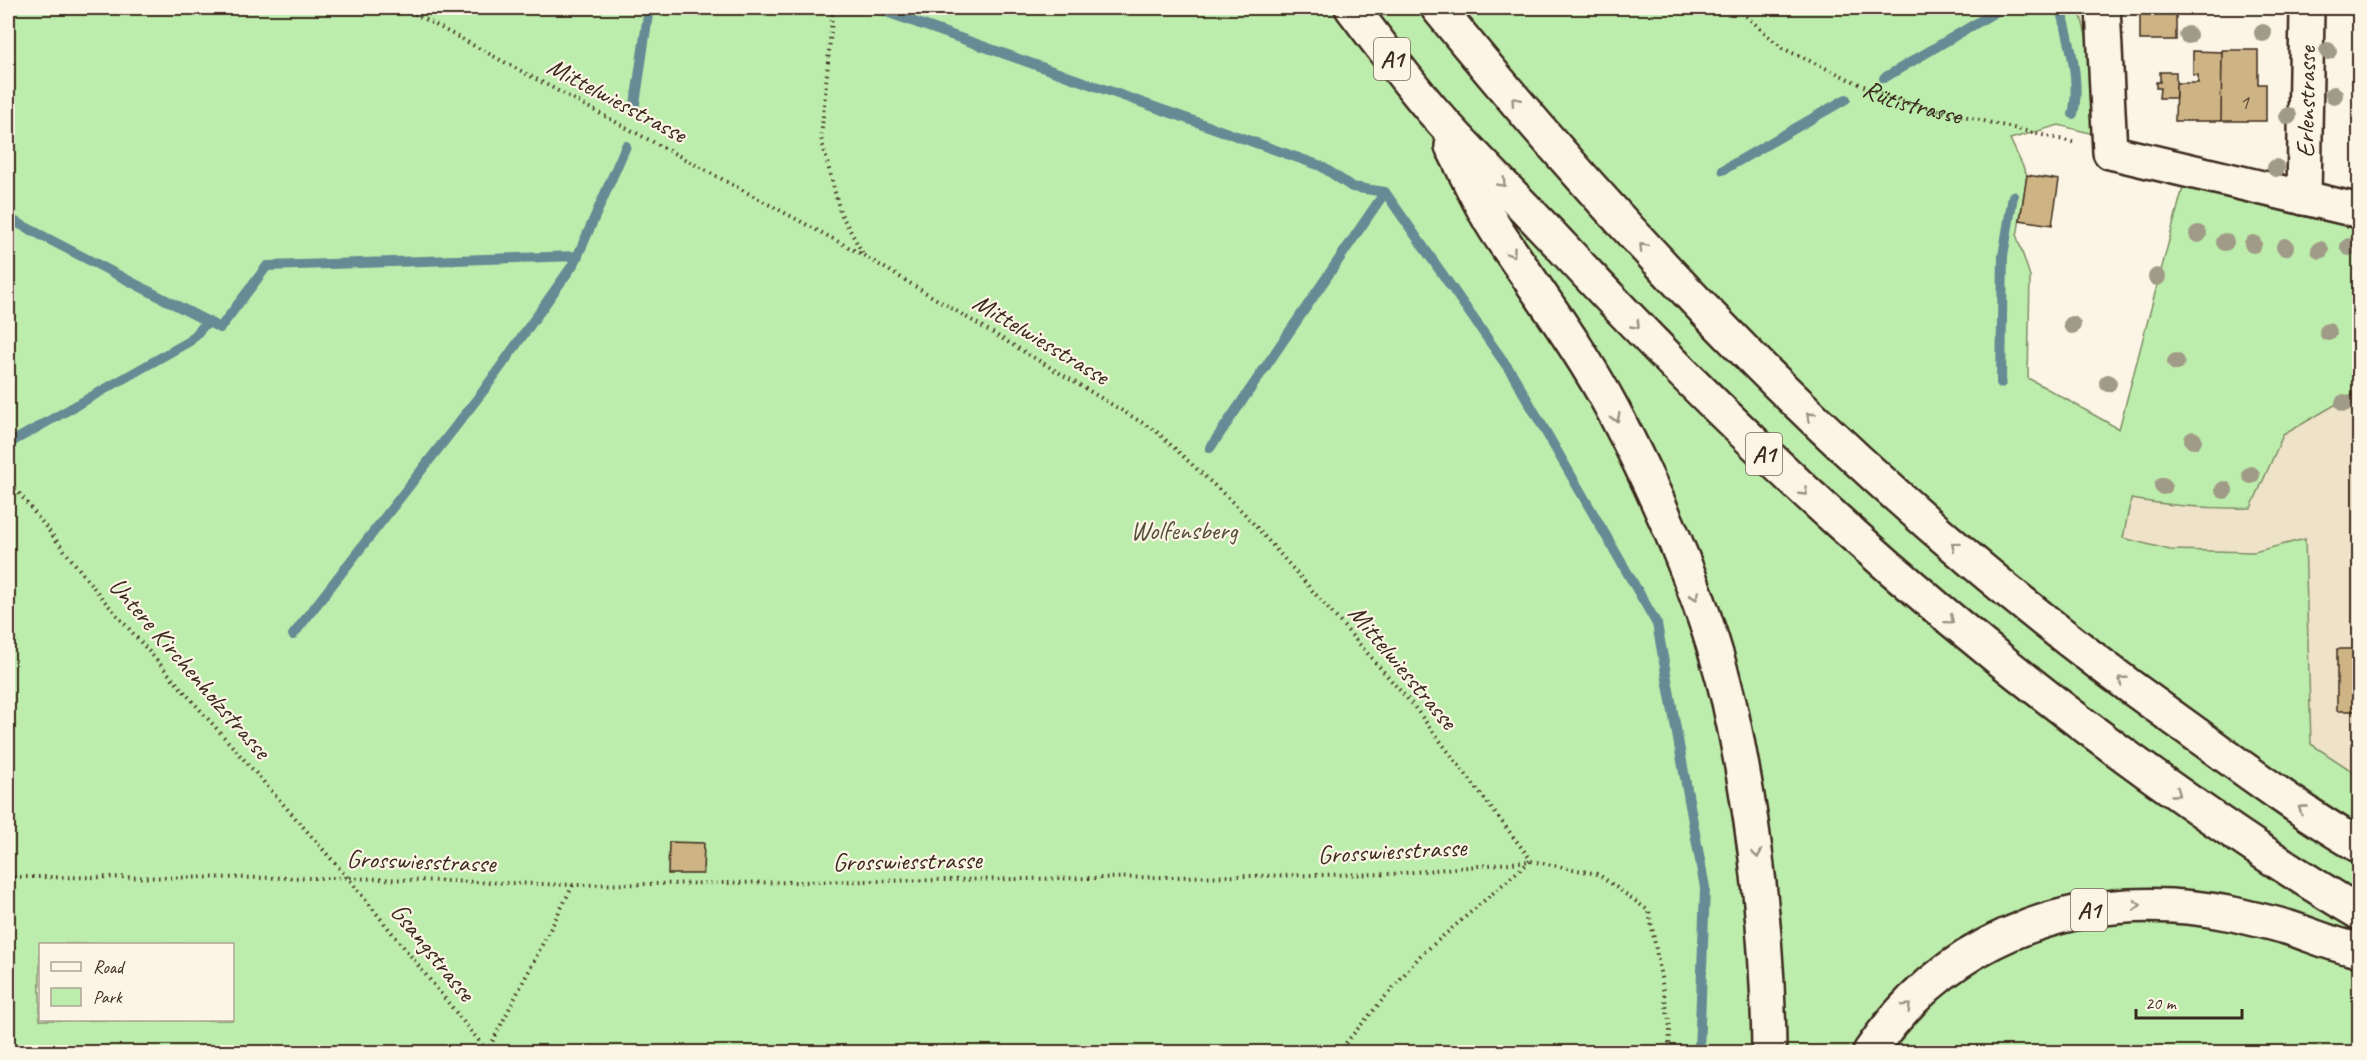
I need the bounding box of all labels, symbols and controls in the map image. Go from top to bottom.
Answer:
road number: A1 [1374,38,1410,80]
street label: Erlenstrasse [2288,45,2323,158]
street label: Mittelwiesstrasse [542,50,694,151]
street label: Rütistrasse [1858,71,1966,132]
house number: 1 [2239,88,2250,116]
one-way arrow [1511,97,1522,108]
one-way arrow [1495,176,1506,187]
one-way arrow [1639,244,1650,254]
one-way arrow [1505,246,1516,257]
street label: Mittelwiesstrasse [967,285,1116,393]
one-way arrow [1628,318,1639,329]
one-way arrow [1609,411,1621,422]
one-way arrow [1806,412,1817,423]
road number: A1 [1746,433,1782,475]
one-way arrow [1797,484,1808,495]
park label: Wolfensberg [1130,514,1239,547]
one-way arrow [1951,542,1962,553]
street label: Untere Kirchenholzstrasse [102,570,280,768]
one-way arrow [1688,590,1701,601]
street label: Mittelwiesstrasse [1341,598,1466,737]
one-way arrow [1943,613,1954,624]
one-way arrow [2118,677,2129,688]
one-way arrow [2171,786,2182,797]
one-way arrow [2298,806,2309,817]
street label: Grosswiesstrasse [1317,831,1469,871]
street label: Grosswiesstrasse [346,842,498,880]
street label: Grosswiesstrasse [832,843,983,879]
one-way arrow [1750,849,1762,858]
road number: A1 [2071,889,2107,931]
street label: Gsangstrasse [383,896,484,1009]
one-way arrow [2132,899,2141,911]
legend [39,943,234,1021]
text: Road [93,956,126,978]
scale bar [2136,982,2242,1020]
text: Park [93,986,123,1008]
text: 20 m [2145,992,2178,1014]
one-way arrow [1900,1004,1911,1015]

